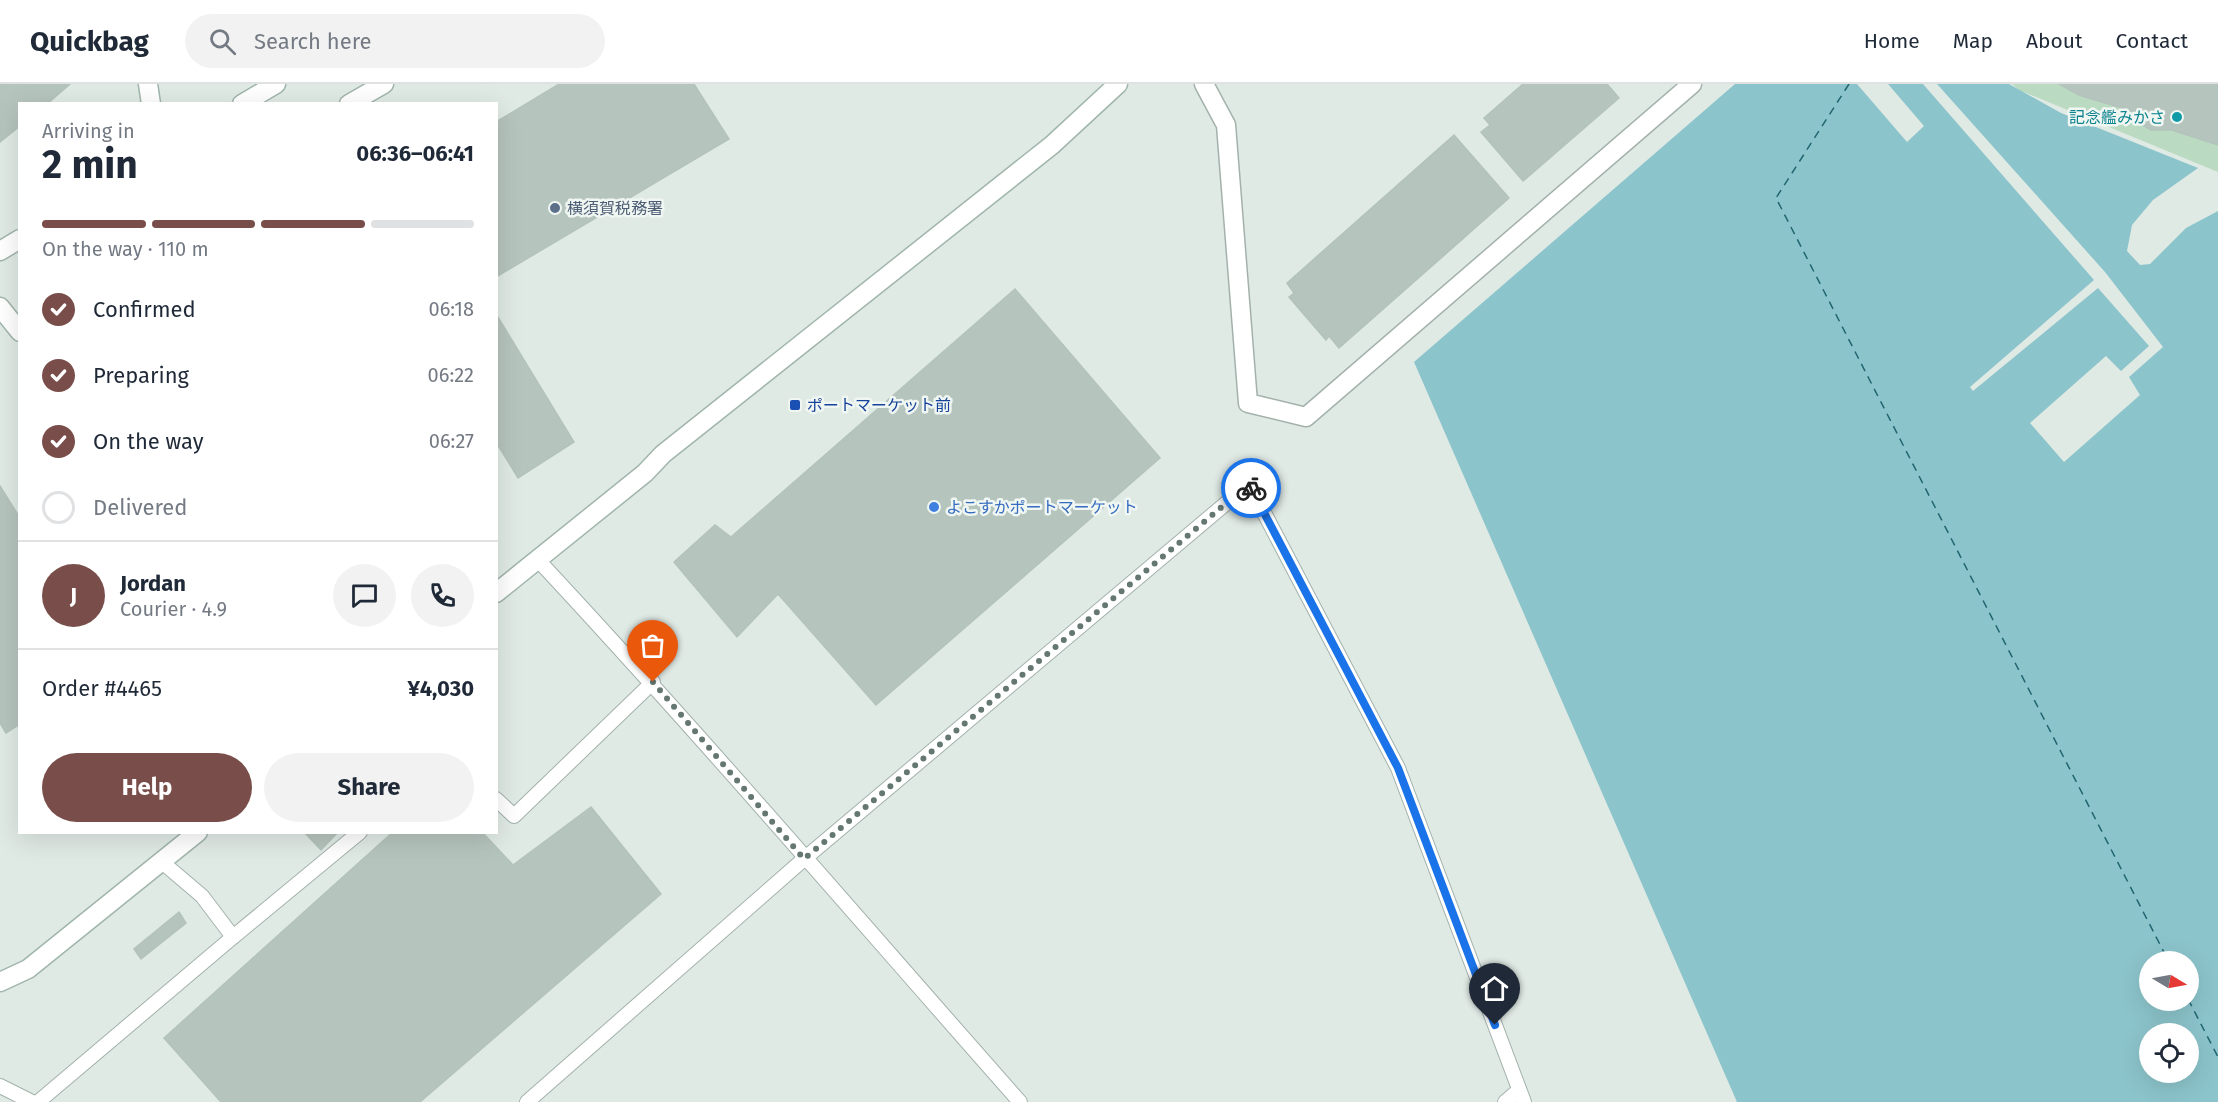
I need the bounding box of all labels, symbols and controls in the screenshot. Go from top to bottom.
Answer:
search box [185,14,605,68]
text: Quickbag [30,25,149,58]
icon: search [206,25,239,58]
text: Search here [254,28,372,55]
text: Home [1864,28,1920,54]
text: Map [1953,28,1993,54]
text: About [2026,28,2083,54]
text: Contact [2116,28,2188,54]
place label: 記念艦みかさ [2069,108,2165,127]
marker: 記念艦みかさ [2170,110,2184,124]
text: Arriving in [42,119,135,143]
text: 06:36–06:41 [356,140,474,167]
text: 2 min [42,142,138,188]
place label: 横須賀税務署 [567,199,663,218]
marker: 横須賀税務署 [548,201,562,215]
text: On the way · 110 m [42,237,209,261]
icon: check [42,293,75,326]
text: Confirmed [93,296,196,323]
text: 06:18 [429,297,474,321]
icon: check [42,359,75,392]
text: Preparing [93,362,189,389]
text: 06:22 [428,363,474,387]
place label: ポートマーケット前 [807,396,951,415]
marker: ポートマーケット前 [788,398,802,412]
icon: check [42,425,75,458]
text: On the way [93,428,204,455]
text: 06:27 [429,429,474,453]
courier [1221,458,1281,518]
icon: bike [1235,472,1268,505]
text: Delivered [93,494,188,521]
place label: よこすかポートマーケット [946,498,1138,517]
marker: よこすかポートマーケット [927,500,941,514]
button: chat [333,564,396,627]
button: phone [411,564,474,627]
text: Jordan [120,570,186,597]
text: J [70,582,77,609]
text: Courier · 4.9 [120,597,227,621]
pin [627,620,678,682]
icon: bag [636,629,669,662]
text: Order #4465 [42,675,162,702]
text: ¥4,030 [408,675,474,702]
button: Help [42,753,252,822]
button: Share [264,753,474,822]
north arrow [2139,951,2199,1011]
map controls [2139,951,2199,1083]
pin [1469,963,1520,1025]
icon: home [1478,972,1511,1005]
button: locate [2139,1023,2199,1083]

